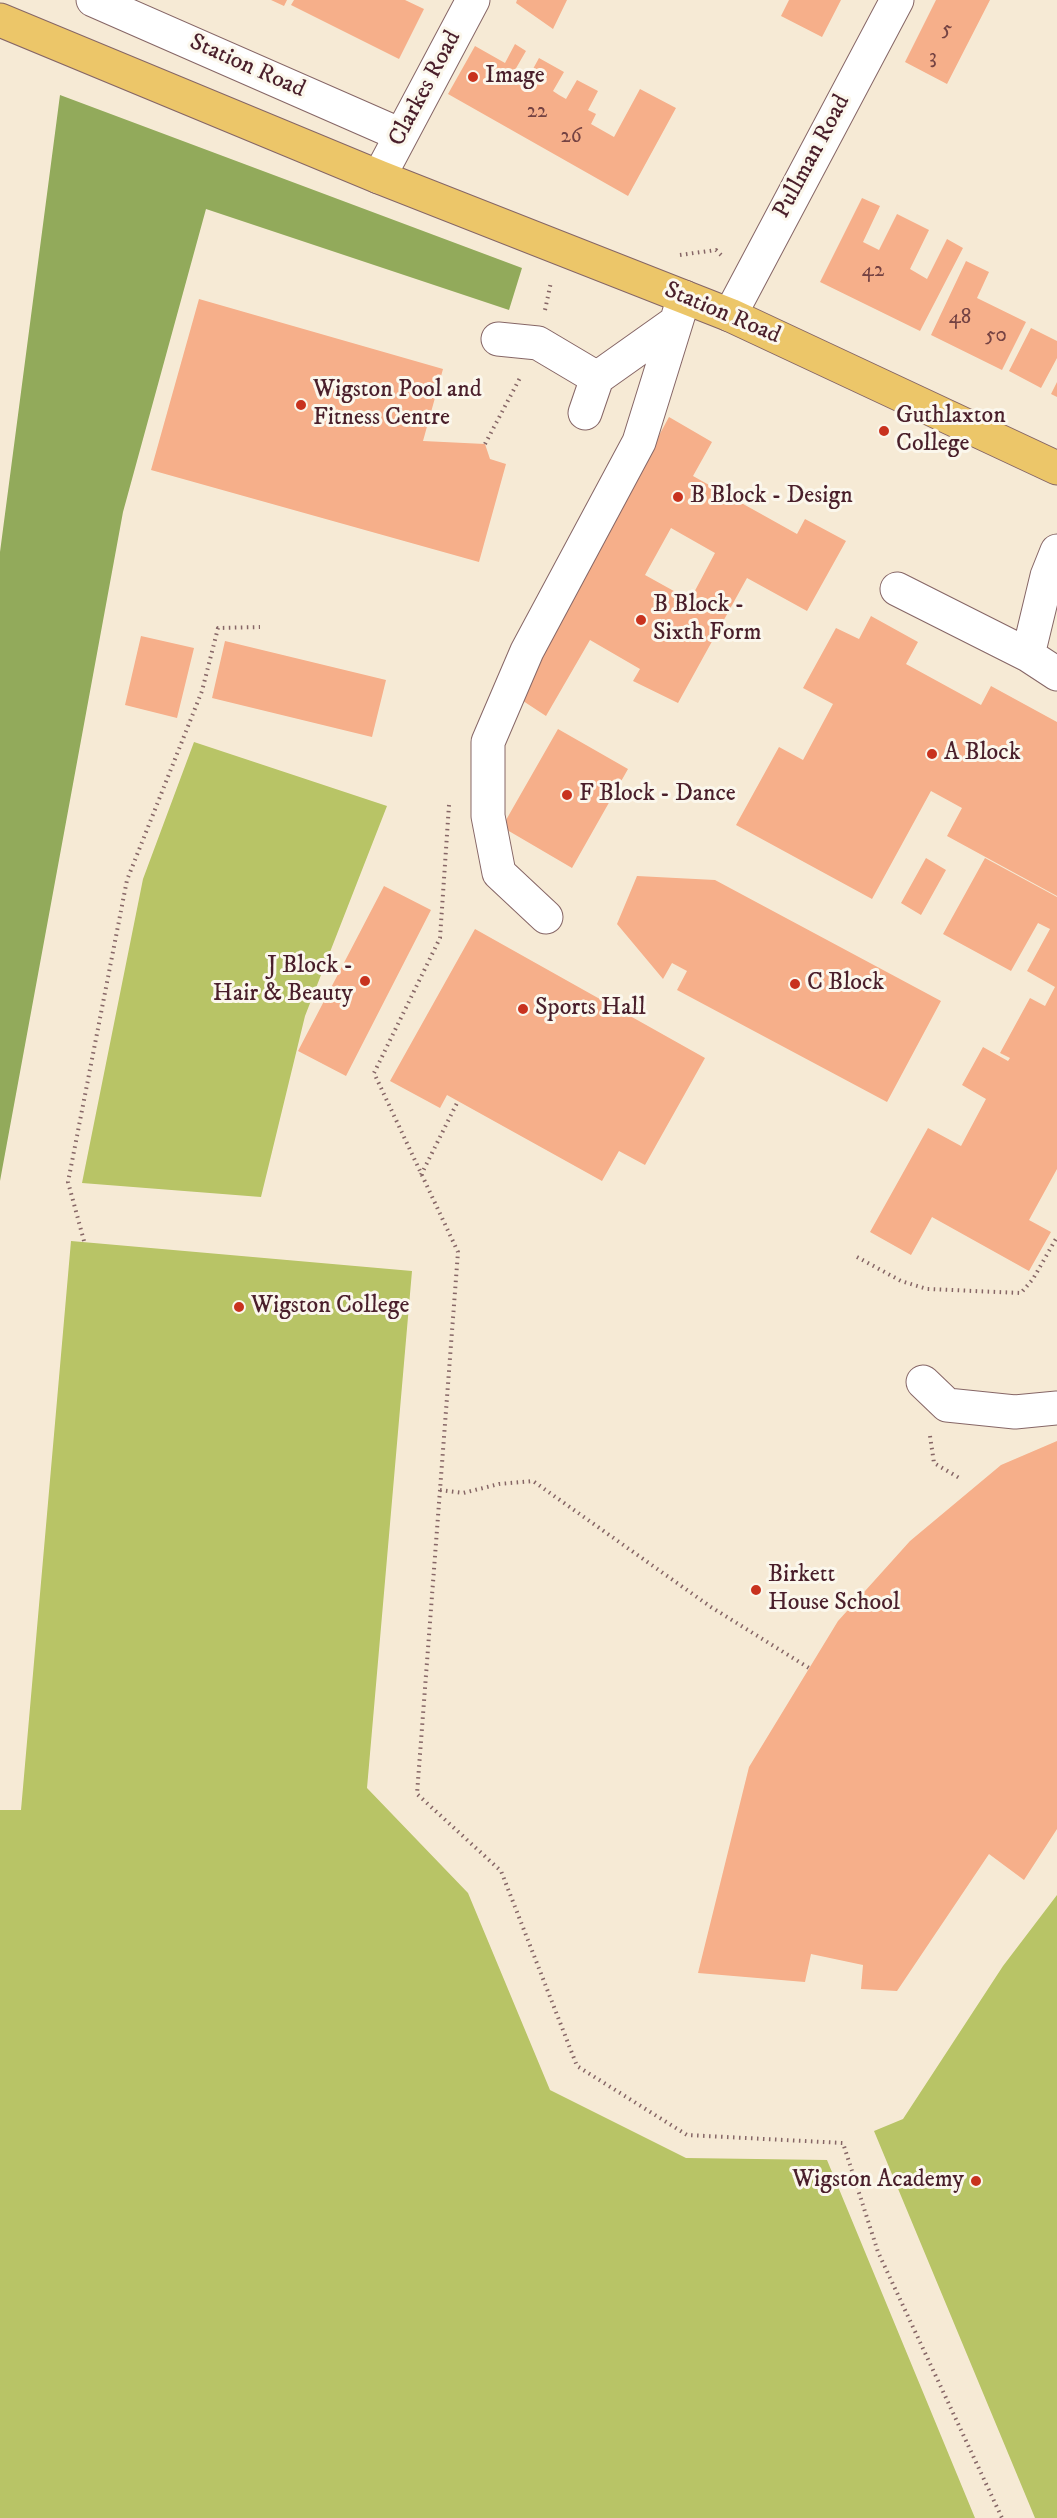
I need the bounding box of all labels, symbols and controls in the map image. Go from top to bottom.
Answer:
house number: 5 [942,18,952,44]
street label: Clarkes Road [384,26,468,152]
street label: Station Road [185,29,309,105]
house number: 3 [929,46,937,72]
place label: Image [485,63,545,91]
marker: Image [466,70,480,84]
street label: Pullman Road [768,90,858,224]
house number: 22 [527,100,547,126]
house number: 26 [560,125,582,151]
house number: 42 [862,259,884,285]
street label: Station Road [660,277,784,351]
house number: 48 [949,306,971,332]
house number: 50 [985,324,1007,350]
place label: Wigston Pool and Fitness Centre [313,377,482,433]
marker: Wigston Pool and Fitness Centre [294,398,308,412]
place label: Guthlaxton College [896,403,1006,459]
marker: Guthlaxton College [877,424,891,438]
place label: B Block - Design [690,483,853,511]
marker: B Block - Design [671,490,685,504]
place label: B Block - Sixth Form [653,592,761,648]
marker: B Block - Sixth Form [634,613,648,627]
place label: A Block [944,740,1021,768]
marker: A Block [925,747,939,761]
place label: F Block - Dance [579,781,736,809]
marker: F Block - Dance [560,788,574,802]
place label: J Block - Hair & Beauty [213,953,353,1009]
place label: C Block [807,970,884,998]
marker: J Block - Hair & Beauty [358,974,372,988]
marker: C Block [788,977,802,991]
place label: Sports Hall [535,995,646,1023]
marker: Sports Hall [516,1002,530,1016]
place label: Wigston College [251,1293,409,1321]
marker: Wigston College [232,1300,246,1314]
place label: Birkett House School [768,1562,900,1618]
marker: Birkett House School [749,1583,763,1597]
place label: Wigston Academy [792,2167,964,2195]
marker: Wigston Academy [969,2174,983,2188]

